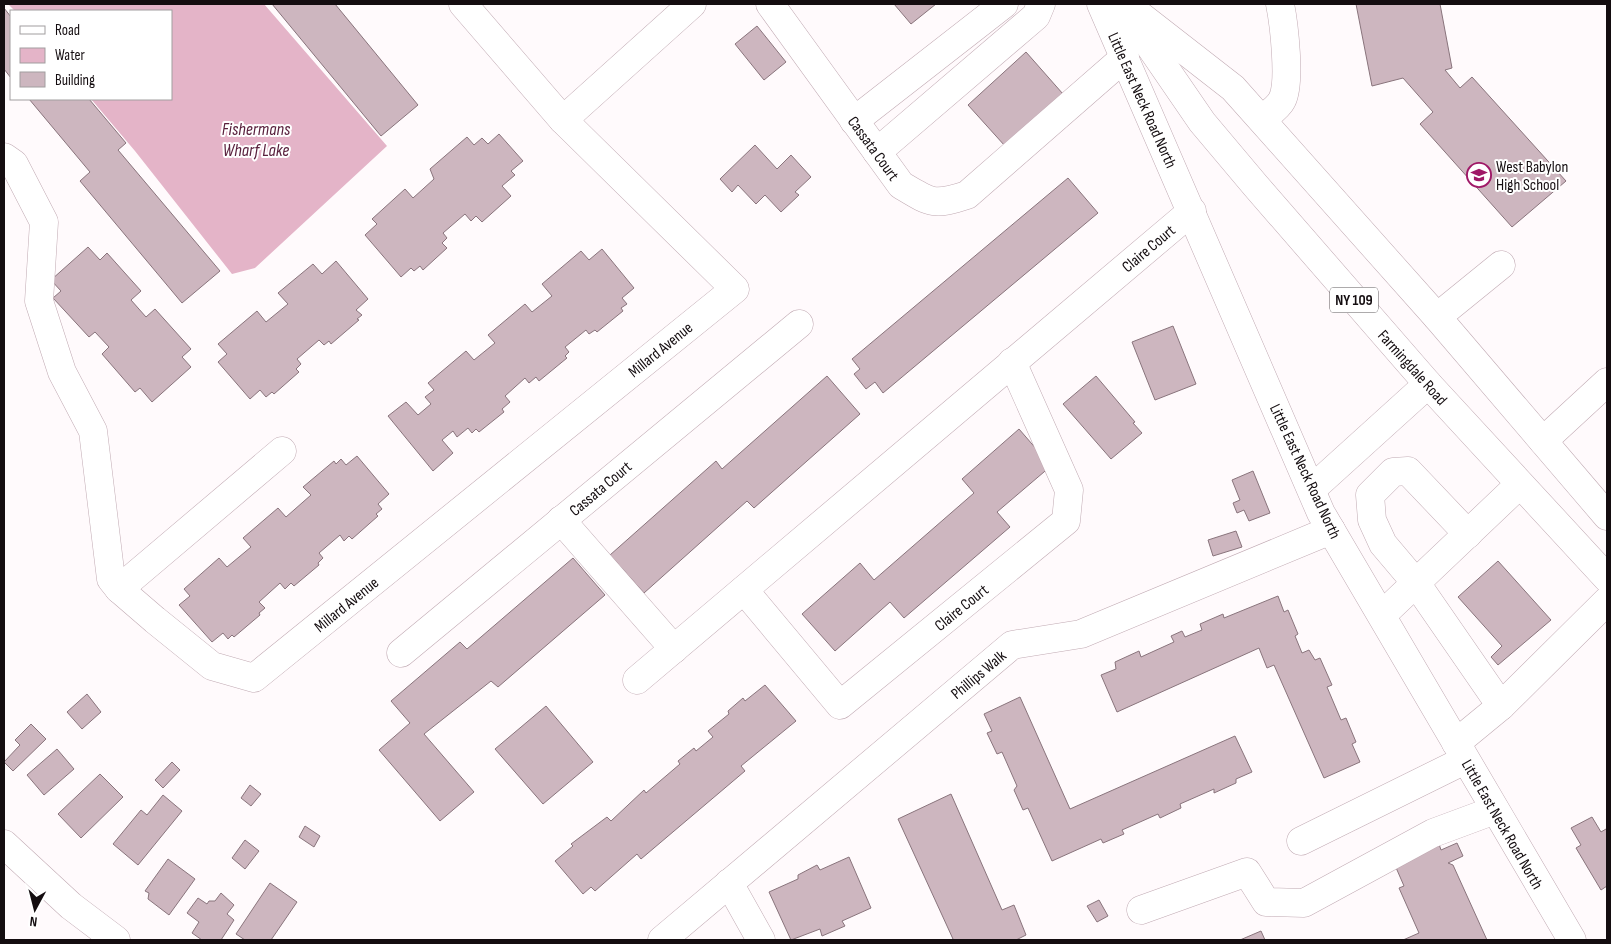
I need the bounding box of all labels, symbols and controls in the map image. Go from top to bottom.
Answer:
legend [10,10,172,100]
text: Road [55,21,80,40]
street label: Little East Neck Road North [1103,30,1180,171]
text: Water [55,46,86,65]
text: Building [55,71,95,90]
street label: Cassata Court [843,113,903,185]
water label: Fishermans Wharf Lake [222,119,291,161]
place label: West Babylon High School [1496,158,1568,195]
school or university icon: West Babylon High School [1466,162,1492,188]
street label: Claire Court [1118,221,1180,277]
road number: NY 109 [1330,288,1378,312]
street label: Millard Avenue [625,318,697,382]
street label: Farmingdale Road [1373,327,1451,409]
street label: Little East Neck Road North [1265,401,1344,542]
street label: Cassata Court [566,458,636,521]
street label: Millard Avenue [311,573,383,637]
street label: Claire Court [931,581,993,636]
street label: Phillips Walk [948,647,1010,704]
street label: Little East Neck Road North [1457,757,1547,893]
north arrow [10,884,60,934]
text: N [29,913,38,930]

